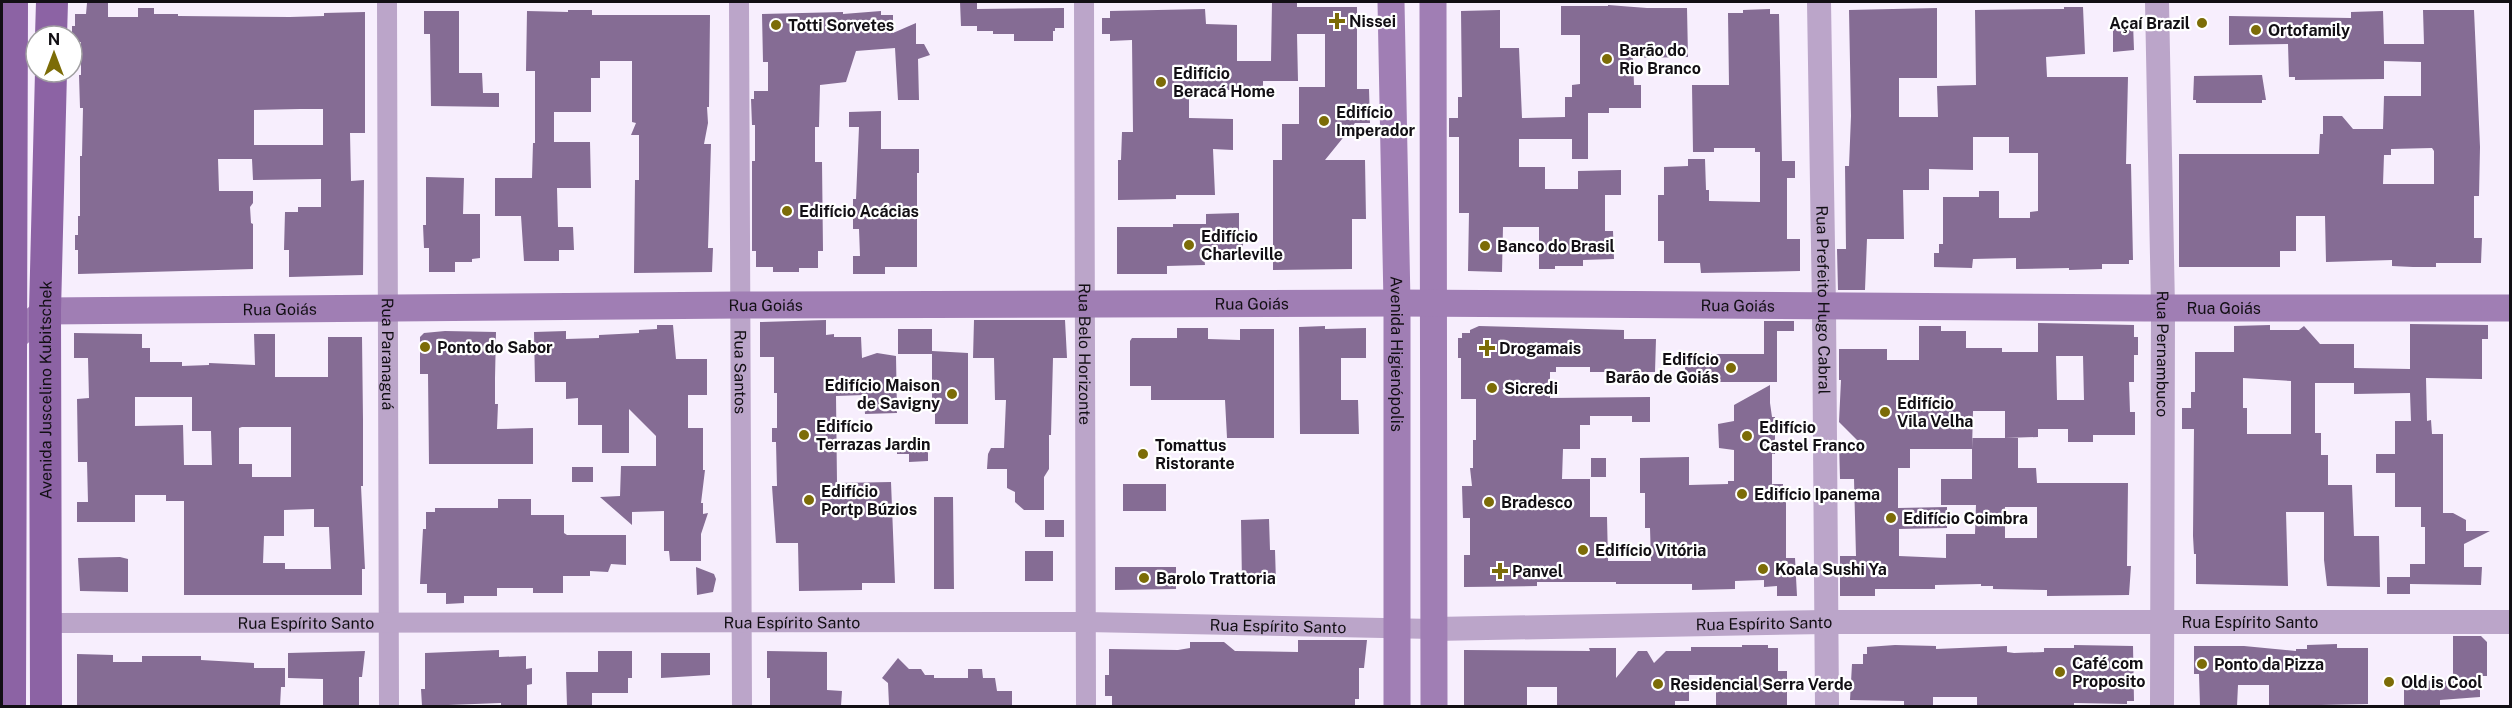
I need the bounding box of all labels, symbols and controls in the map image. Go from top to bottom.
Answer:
place label: Nissei [1349,12,1396,31]
marker: Nissei [1330,14,1344,28]
place label: Açaí Brazil [2109,14,2190,33]
place label: Totti Sorvetes [788,16,894,35]
marker: Açaí Brazil [2195,16,2209,30]
marker: Totti Sorvetes [769,18,783,32]
place label: Ortofamily [2268,21,2350,40]
marker: Ortofamily [2249,23,2263,37]
north arrow [24,24,84,84]
text: N [48,30,60,49]
place label: Barão do Rio Branco [1619,41,1701,78]
marker: Barão do Rio Branco [1600,52,1614,66]
place label: Edifício Beracá Home [1173,64,1275,101]
marker: Edifício Beracá Home [1154,75,1168,89]
place label: Edifício Imperador [1336,103,1416,140]
marker: Edifício Imperador [1317,114,1331,128]
place label: Edifício Acácias [799,202,919,221]
marker: Edifício Acácias [780,204,794,218]
street label: Rua Prefeito Hugo Cabral [1812,205,1834,395]
place label: Edifício Charleville [1201,227,1283,264]
place label: Banco do Brasil [1497,237,1615,256]
marker: Edifício Charleville [1182,238,1196,252]
marker: Banco do Brasil [1478,239,1492,253]
street label: Avenida Higienópolis [1386,276,1406,432]
street label: Avenida Juscelino Kubitschek [36,280,56,499]
street label: Rua Belo Horizonte [1075,283,1094,425]
street label: Rua Pernambuco [2153,290,2172,417]
street label: Rua Goiás [1214,294,1289,314]
street label: Rua Goiás [728,296,803,315]
street label: Rua Goiás [1700,296,1775,316]
street label: Rua Paranaguá [378,298,397,410]
street label: Rua Goiás [2186,299,2261,318]
street label: Rua Goiás [242,300,317,319]
street label: Rua Santos [730,330,750,414]
place label: Ponto do Sabor [437,338,553,357]
place label: Drogamais [1499,339,1581,358]
marker: Ponto do Sabor [418,340,432,354]
marker: Drogamais [1480,341,1494,355]
place label: Edifício Barão de Goiás [1605,350,1719,387]
marker: Edifício Barão de Goiás [1724,361,1738,375]
place label: Edifício Maison de Savigny [824,376,940,413]
place label: Sicredi [1504,379,1558,398]
marker: Sicredi [1485,381,1499,395]
marker: Edifício Maison de Savigny [945,387,959,401]
place label: Edifício Vila Velha [1897,394,1973,431]
marker: Edifício Vila Velha [1878,405,1892,419]
place label: Edifício Terrazas Jardin [816,417,931,454]
place label: Edifício Castel Franco [1759,418,1865,455]
marker: Edifício Terrazas Jardin [797,428,811,442]
marker: Edifício Castel Franco [1740,429,1754,443]
place label: Tomattus Ristorante [1155,436,1235,473]
marker: Tomattus Ristorante [1136,447,1150,461]
place label: Edifício Portp Búzios [821,482,917,519]
place label: Edifício Ipanema [1754,485,1880,504]
marker: Edifício Ipanema [1735,487,1749,501]
marker: Edifício Portp Búzios [802,493,816,507]
place label: Bradesco [1501,493,1573,512]
marker: Bradesco [1482,495,1496,509]
place label: Edifício Coimbra [1903,509,2028,528]
marker: Edifício Coimbra [1884,511,1898,525]
place label: Edifício Vitória [1595,541,1706,560]
marker: Edifício Vitória [1576,543,1590,557]
place label: Koala Sushi Ya [1775,560,1887,579]
place label: Panvel [1512,562,1563,581]
marker: Koala Sushi Ya [1756,562,1770,576]
marker: Panvel [1493,564,1507,578]
place label: Barolo Trattoria [1156,569,1276,588]
marker: Barolo Trattoria [1137,571,1151,585]
street label: Rua Espírito Santo [724,613,860,632]
street label: Rua Espírito Santo [1695,613,1832,634]
street label: Rua Espírito Santo [2182,613,2318,632]
street label: Rua Espírito Santo [238,614,374,633]
street label: Rua Espírito Santo [1209,615,1347,637]
place label: Café com Proposito [2072,654,2145,691]
place label: Ponto da Pizza [2214,655,2324,674]
marker: Ponto da Pizza [2195,657,2209,671]
marker: Café com Proposito [2053,665,2067,679]
place label: Old is Cool [2401,673,2482,692]
place label: Residencial Serra Verde [1670,675,1853,694]
marker: Old is Cool [2382,675,2396,689]
marker: Residencial Serra Verde [1651,677,1665,691]

